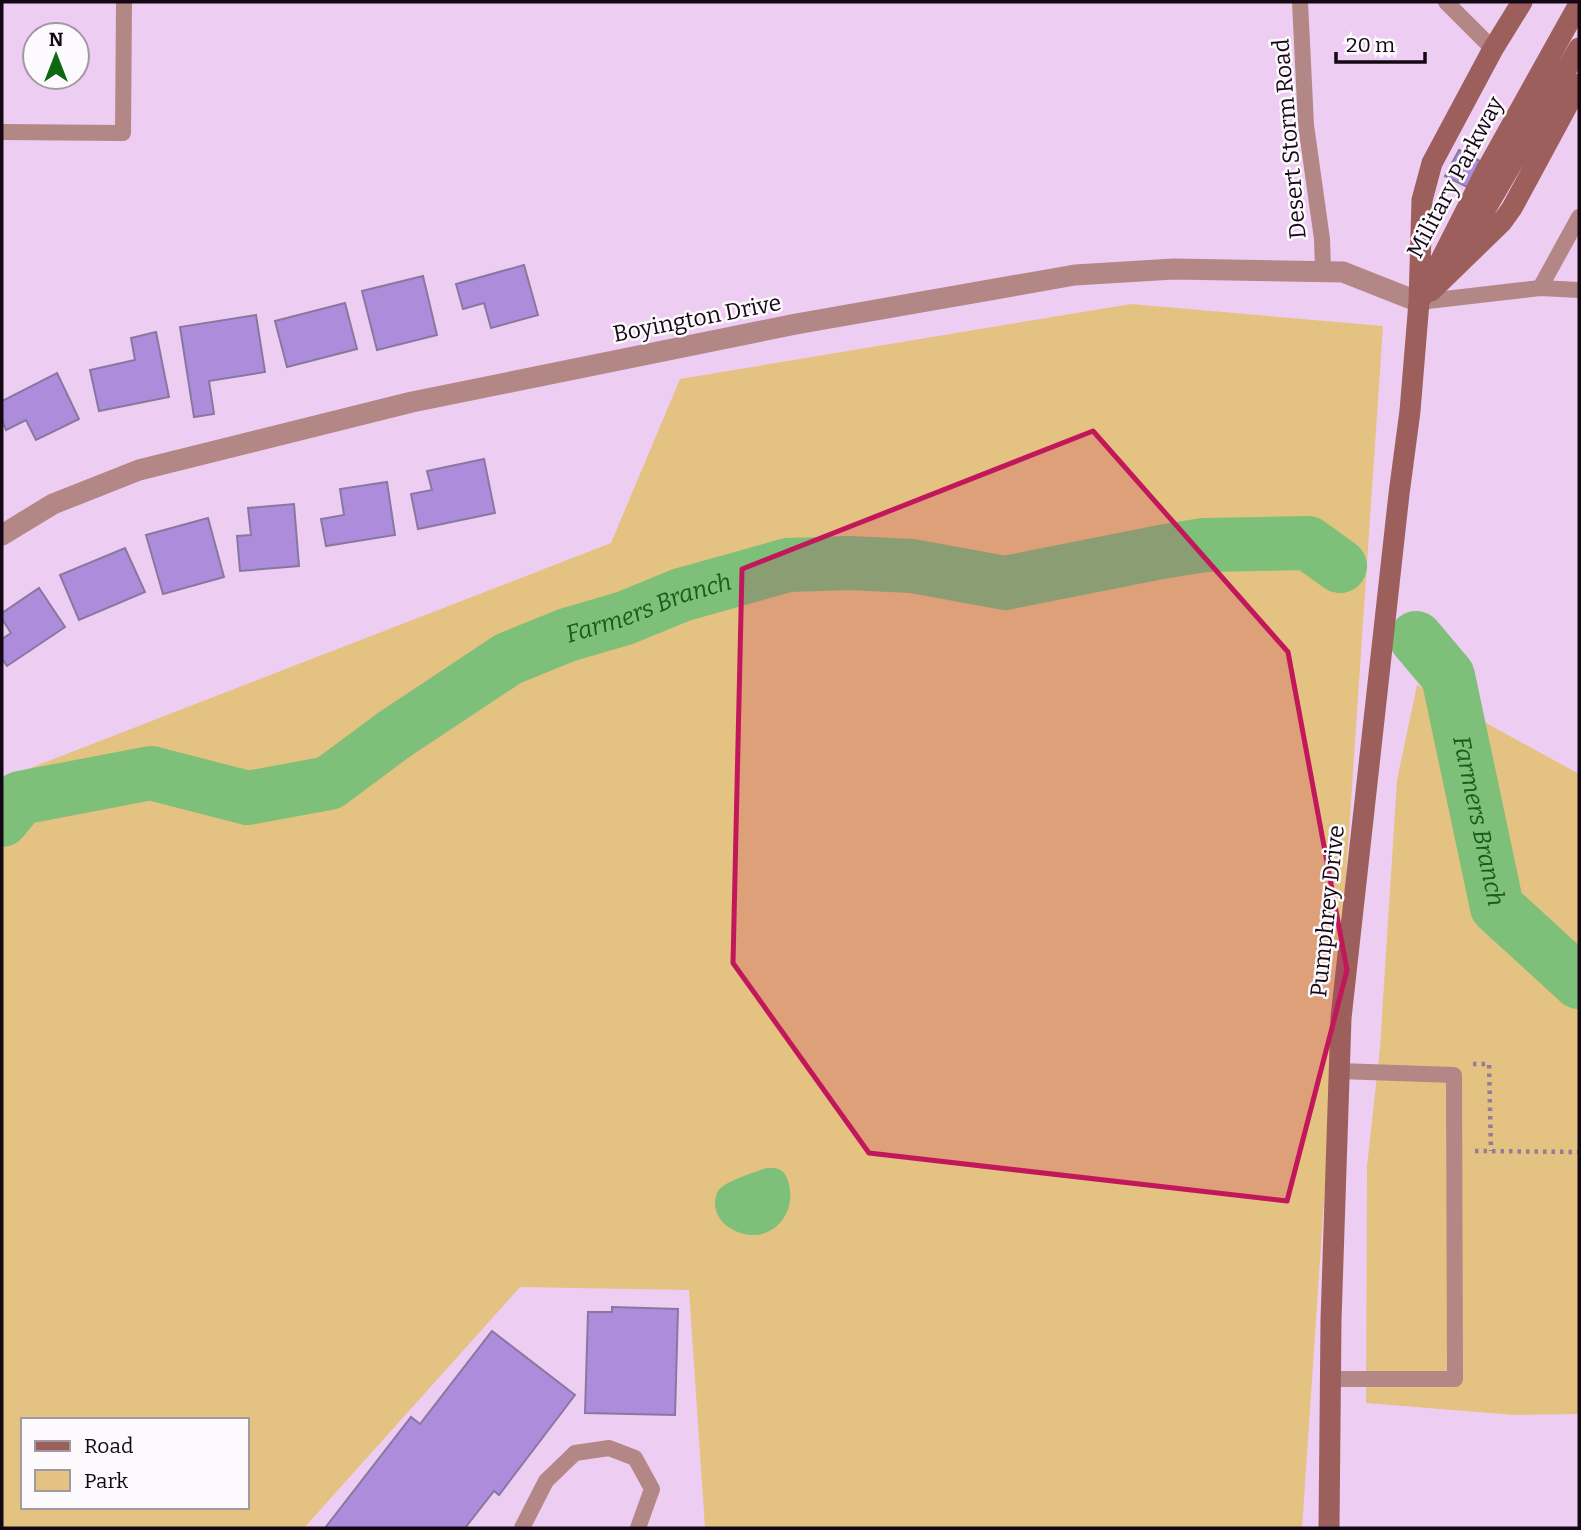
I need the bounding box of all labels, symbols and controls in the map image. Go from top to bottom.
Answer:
north arrow [21,21,91,91]
scale bar [1336,21,1425,65]
text: N [49,28,64,51]
text: 20 m [1346,32,1395,58]
street label: Desert Storm Road [1266,37,1312,240]
street label: Military Parkway [1401,91,1510,263]
street label: Boyington Drive [611,288,783,348]
water label: Farmers Branch [563,568,735,649]
water label: Farmers Branch [1447,733,1510,909]
street label: Pumphrey Drive [1304,824,1350,998]
legend [21,1418,248,1509]
text: Road [84,1433,133,1459]
text: Park [84,1468,128,1494]

